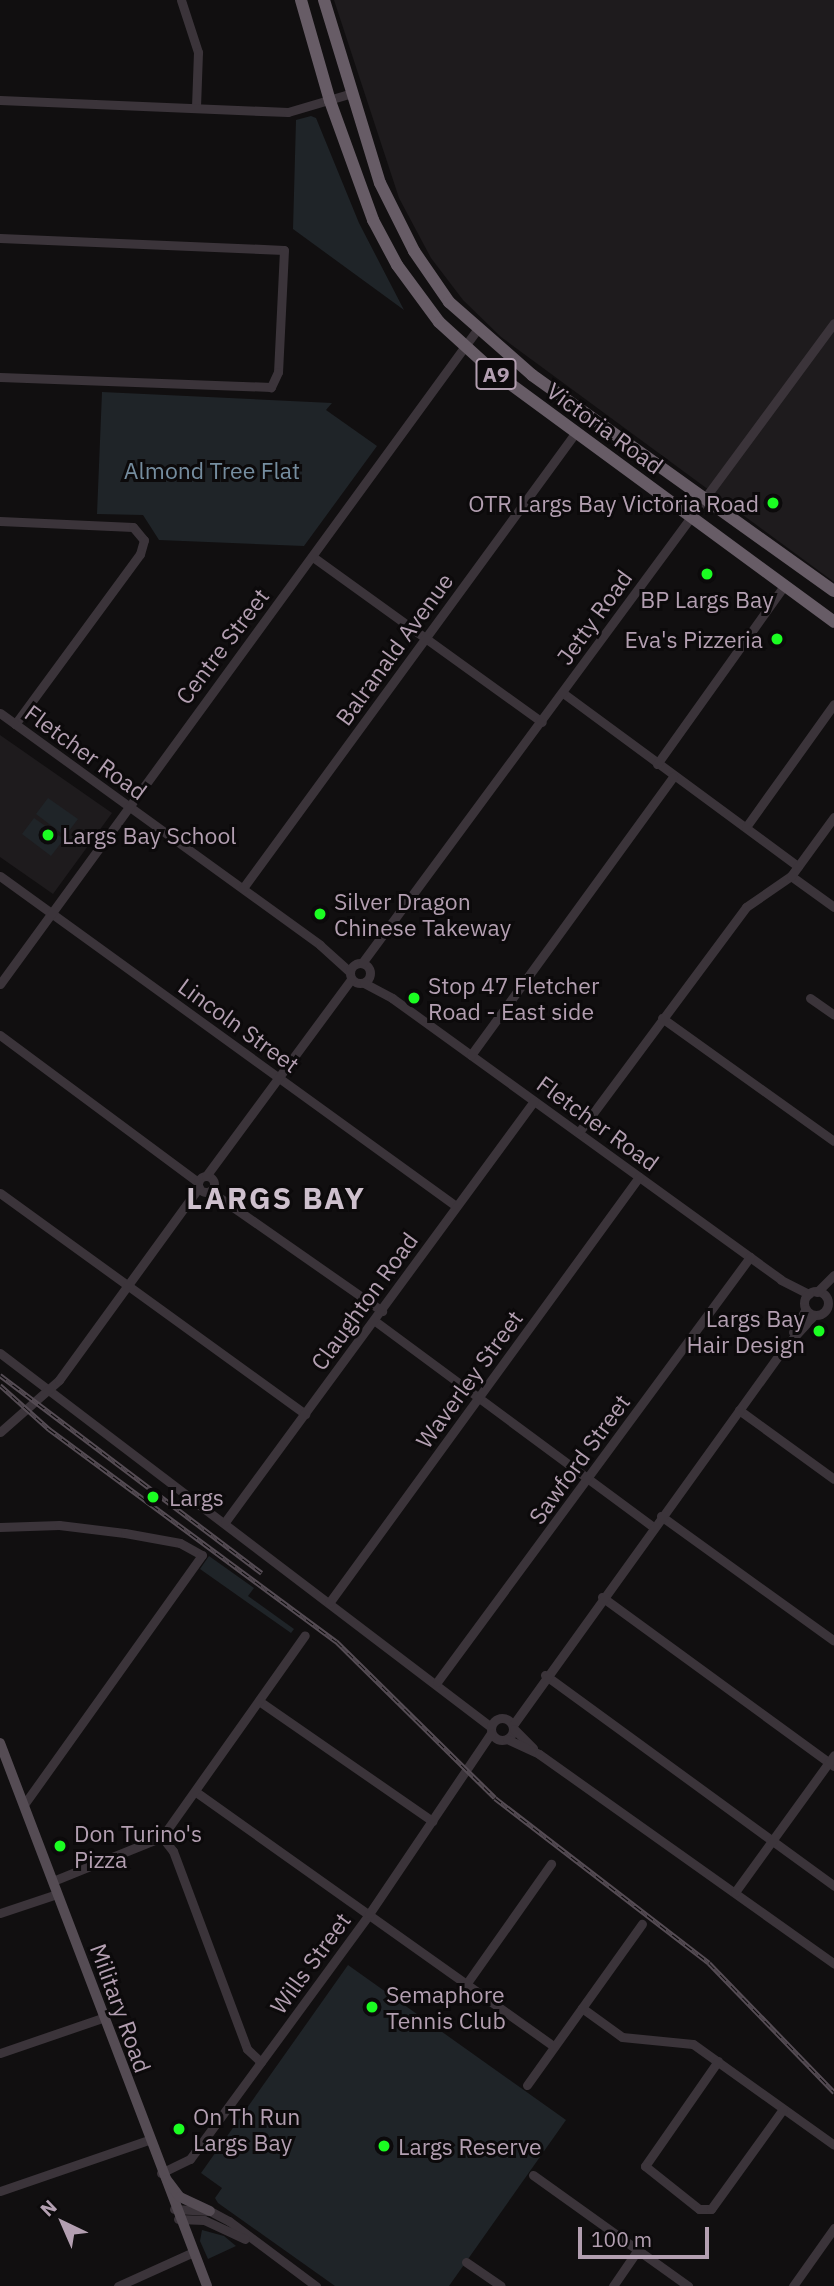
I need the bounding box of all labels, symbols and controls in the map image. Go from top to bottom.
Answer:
road number: A9 [475,356,517,392]
street label: Victoria Road [541,377,669,479]
park label: Almond Tree Flat [124,456,300,484]
place label: OTR Largs Bay Victoria Road [468,489,759,517]
marker: OTR Largs Bay Victoria Road [765,495,781,511]
street label: Jetty Road [550,564,638,670]
marker: BP Largs Bay [699,566,715,582]
street label: Balranald Avenue [330,568,458,730]
street label: Centre Street [170,583,274,709]
place label: BP Largs Bay [640,585,774,613]
place label: Eva's Pizzeria [624,625,763,653]
marker: Eva's Pizzeria [769,631,785,647]
street label: Fletcher Road [20,699,152,805]
place label: Largs Bay School [62,821,237,849]
marker: Largs Bay School [40,827,56,843]
place label: Silver Dragon Chinese Takeway [334,887,511,941]
marker: Silver Dragon Chinese Takeway [312,906,328,922]
place label: Stop 47 Fletcher Road - East side [428,971,599,1025]
street label: Lincoln Street [173,972,305,1078]
marker: Stop 47 Fletcher Road - East side [406,990,422,1006]
street label: Fletcher Road [532,1070,664,1176]
district label: LARGS BAY [187,1180,365,1216]
street label: Claughton Road [305,1227,423,1375]
place label: Largs Bay Hair Design [687,1304,805,1358]
street label: Waverley Street [410,1305,528,1453]
marker: Largs Bay Hair Design [811,1323,827,1339]
street label: Sawford Street [523,1389,635,1529]
place label: Largs [169,1483,224,1511]
marker: Largs [143,1487,163,1507]
place label: Don Turino's Pizza [74,1819,202,1873]
marker: Don Turino's Pizza [52,1838,68,1854]
street label: Wills Street [264,1907,356,2019]
street label: Military Road [85,1940,157,2076]
place label: Semaphore Tennis Club [386,1980,506,2034]
marker: Semaphore Tennis Club [364,1999,380,2015]
place label: On Th Run Largs Bay [193,2102,300,2156]
marker: On Th Run Largs Bay [171,2121,187,2137]
place label: Largs Reserve [398,2132,542,2160]
marker: Largs Reserve [376,2138,392,2154]
north arrow [28,2188,98,2258]
text: N [35,2194,62,2221]
scale bar [582,2212,713,2256]
text: 100 m [591,2225,652,2253]

